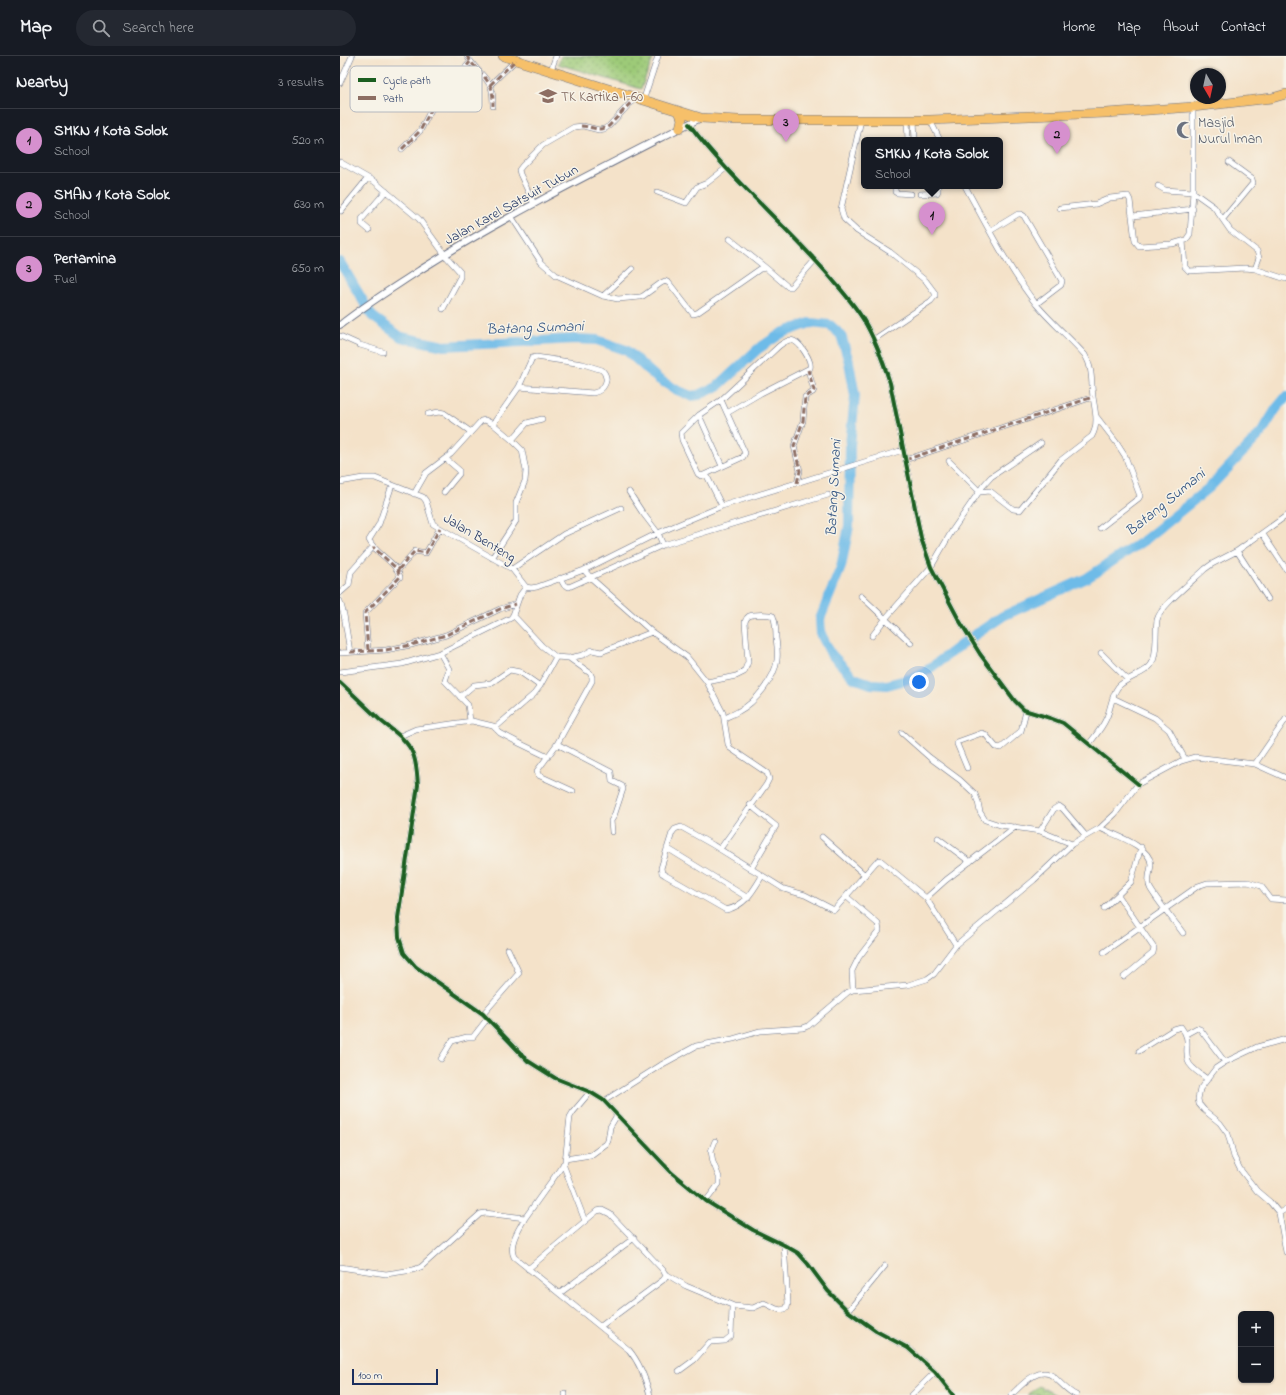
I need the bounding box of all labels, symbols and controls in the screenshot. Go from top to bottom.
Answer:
search box [76,10,356,46]
text: Map [20,14,52,41]
icon: search [90,17,112,39]
text: Search here [122,17,194,39]
text: Home [1063,17,1095,38]
text: Map [1117,17,1141,38]
text: About [1163,17,1199,38]
text: Contact [1221,17,1266,38]
legend [350,66,482,112]
north arrow [1190,68,1226,104]
text: Nearby [16,70,68,95]
text: 3 results [278,73,324,92]
text: Cycle path [383,73,431,90]
school or university icon: TK Kartika I-60 [538,86,558,106]
place label: TK Kartika I-60 [561,87,643,108]
text: Path [383,91,404,107]
pin: 3 [773,109,799,142]
place label: Masjid Nurul Iman [1198,113,1262,150]
text: SMKN 1 Kota Solok [54,120,168,142]
mosque icon: Masjid Nurul Iman [1175,120,1195,140]
pin: 2 [1044,121,1070,154]
text: 1 [27,131,31,150]
text: 520 m [291,131,324,150]
popup [861,137,1003,189]
text: School [54,142,90,161]
text: SMKN 1 Kota Solok [875,143,989,165]
street label: Jalan Karel Satsuit Tubun [441,160,582,251]
text: School [875,165,911,184]
text: SMAN 1 Kota Solok [54,184,170,206]
text: 2 [26,195,32,214]
text: 630 m [294,195,324,214]
pin: 1 [919,202,945,235]
text: School [54,206,90,225]
text: Pertamina [54,248,116,270]
text: 3 [26,259,32,278]
text: 650 m [292,259,324,278]
text: Fuel [54,270,77,289]
water label: Batang Sumani [486,315,585,342]
water label: Batang Sumani [820,438,849,537]
water label: Batang Sumani [1121,463,1212,543]
street label: Jalan Benteng [438,508,520,569]
your location [909,672,929,692]
map controls [1238,1311,1274,1383]
button: + [1238,1311,1274,1347]
button: − [1238,1347,1274,1383]
scale bar [352,1367,438,1386]
text: 100 m [358,1368,382,1384]

